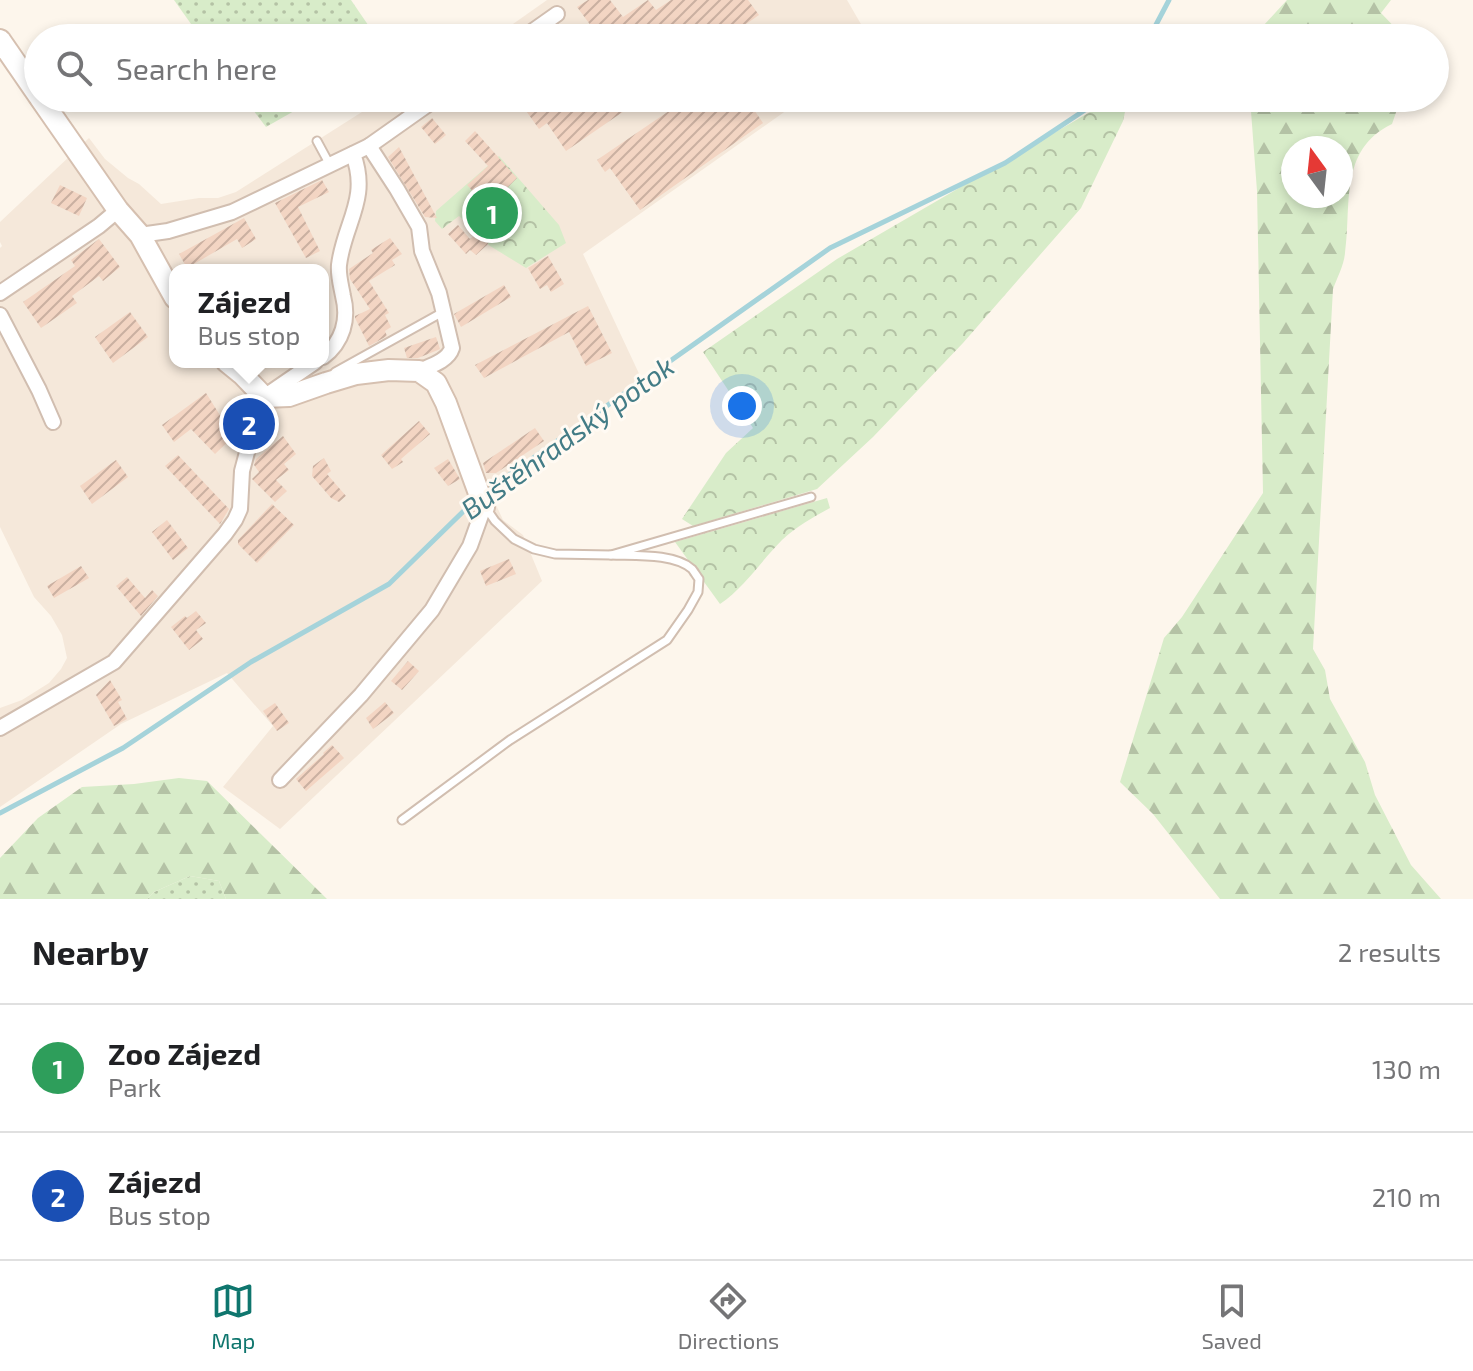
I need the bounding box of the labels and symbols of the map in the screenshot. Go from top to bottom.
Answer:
north arrow [1281,136,1353,208]
pin: 1 [466,183,518,243]
water label: Buštěhradský potok [454,348,680,526]
your location [722,386,762,426]
pin: 2 [223,394,275,454]

